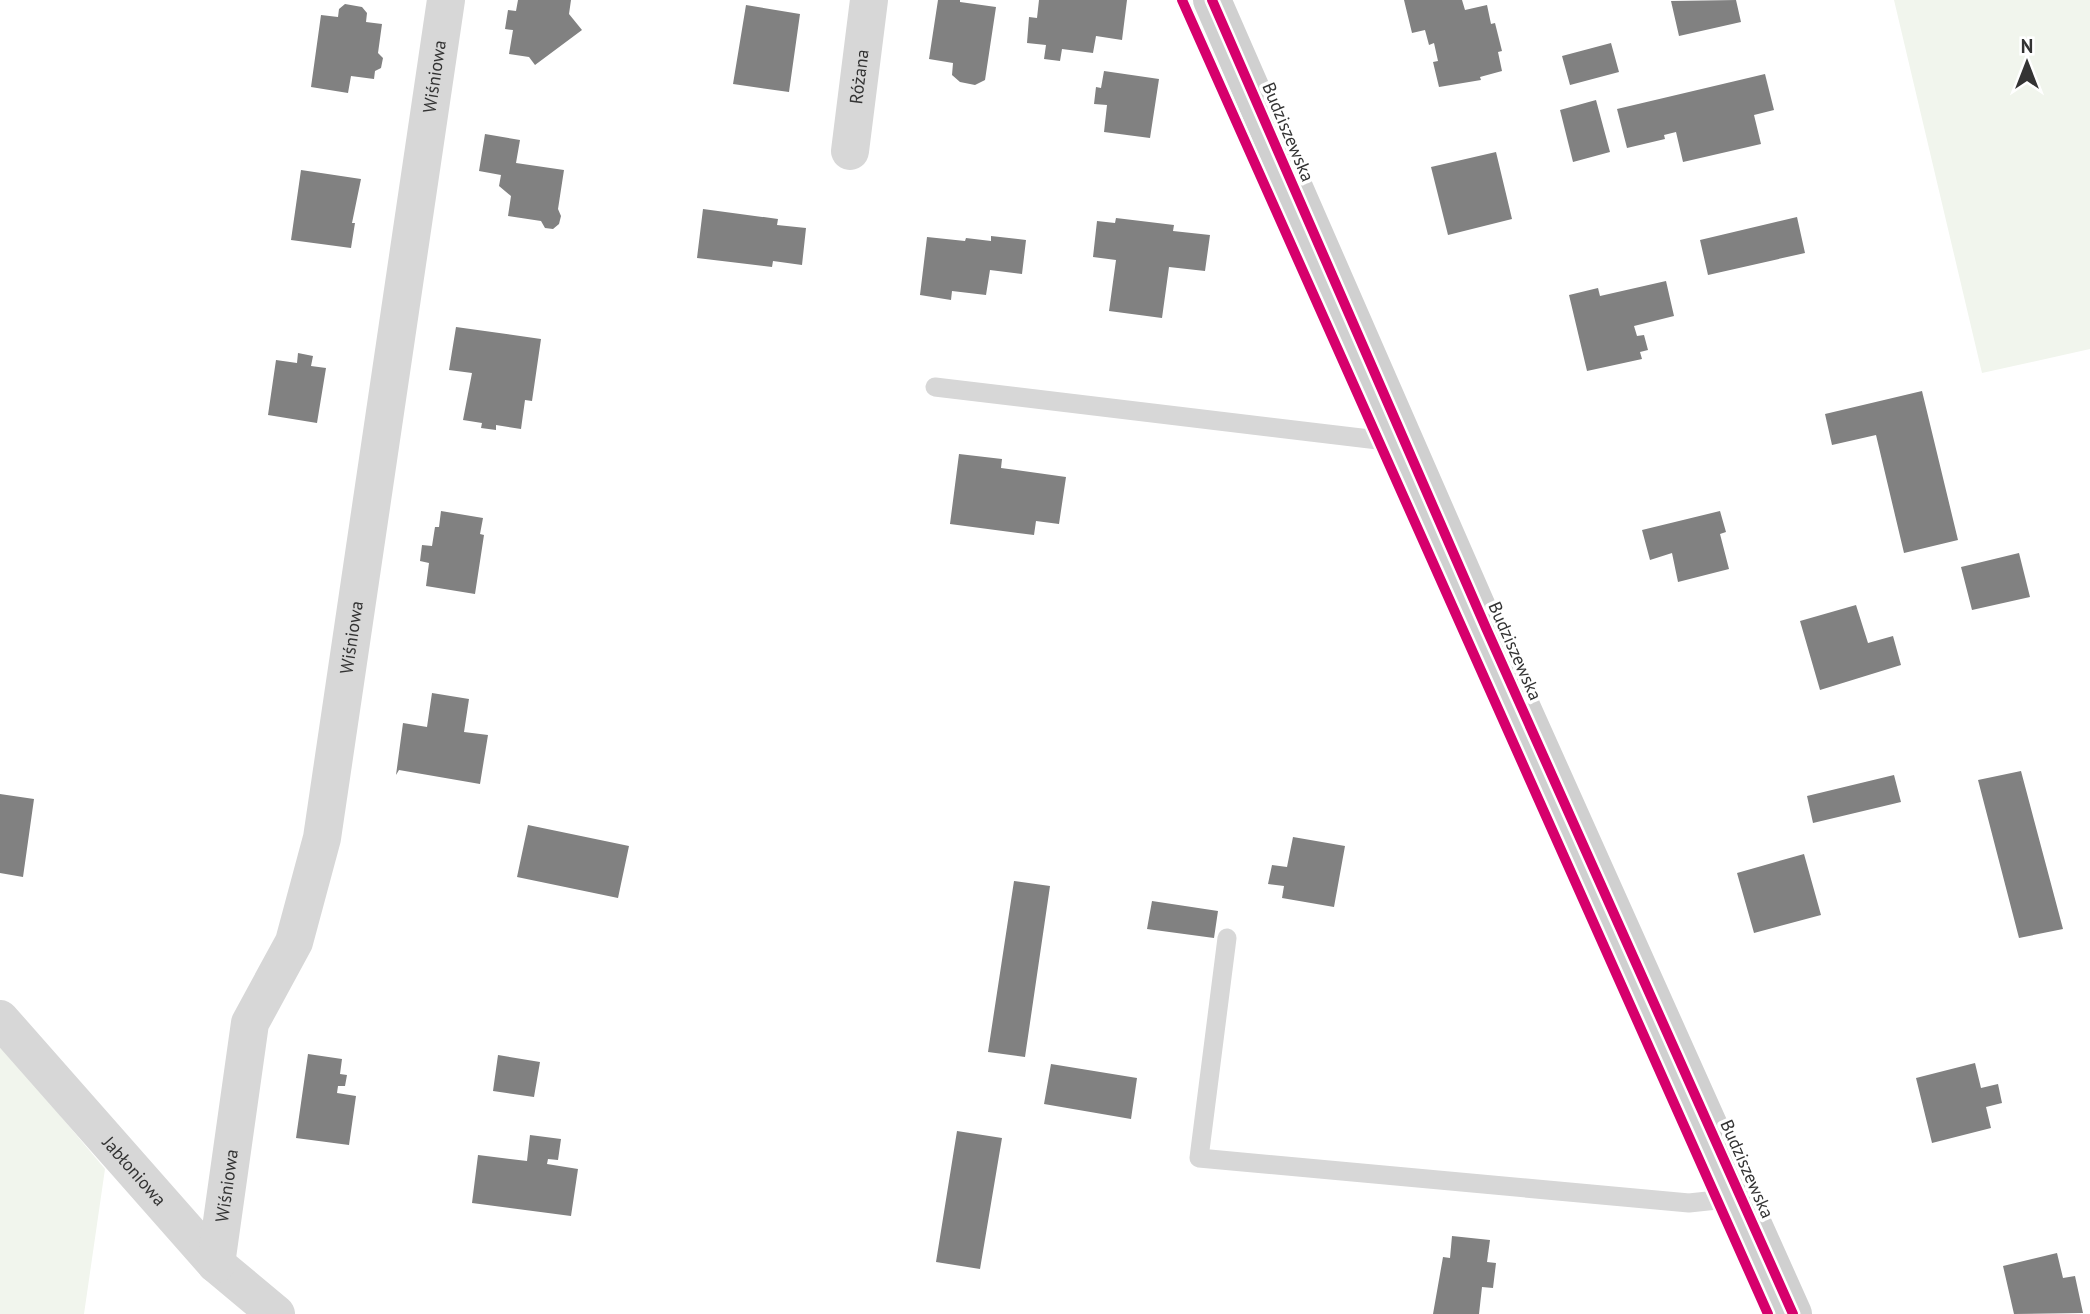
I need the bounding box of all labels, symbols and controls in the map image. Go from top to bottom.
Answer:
north arrow [1992,28,2062,98]
text: N [2021,34,2033,58]
street label: Wiśniowa [417,38,451,115]
street label: Różana [844,48,874,105]
street label: Budziszewska [1257,79,1320,185]
street label: Budziszewska [1484,598,1547,704]
street label: Wiśniowa [334,599,368,675]
street label: Budziszewska [1716,1116,1779,1222]
street label: Jabłoniowa [97,1131,171,1210]
street label: Wiśniowa [210,1148,243,1224]

